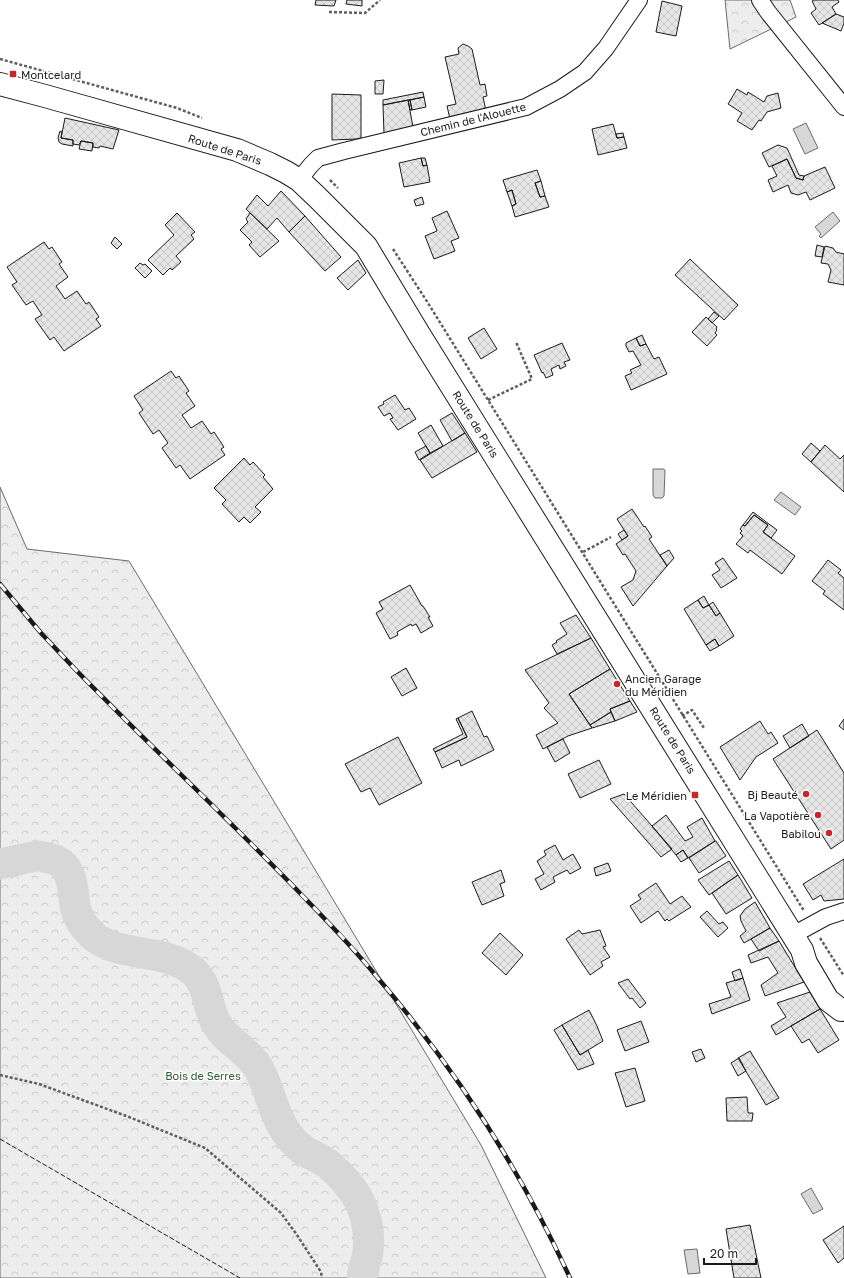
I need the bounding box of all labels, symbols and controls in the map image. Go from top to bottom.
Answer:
place label: Montcelard [21,68,81,81]
marker: Montcelard [8,69,18,79]
street label: Chemin de l'Alouette [419,100,527,138]
street label: Route de Paris [187,131,264,167]
street label: Route de Paris [450,388,502,460]
place label: Ancien Garage du Méridien [625,672,701,698]
marker: Ancien Garage du Méridien [612,679,622,689]
street label: Route de Paris [647,704,699,776]
place label: Bj Beauté [748,788,798,801]
place label: Le Méridien [626,789,687,802]
marker: Bj Beauté [801,789,811,799]
marker: Le Méridien [690,790,700,800]
place label: La Vapotière [744,809,810,822]
marker: La Vapotière [813,810,823,820]
place label: Babilou [781,827,821,840]
marker: Babilou [824,828,834,838]
park label: Bois de Serres [165,1069,241,1082]
scale bar [704,1240,756,1266]
text: 20 m [710,1246,738,1261]

